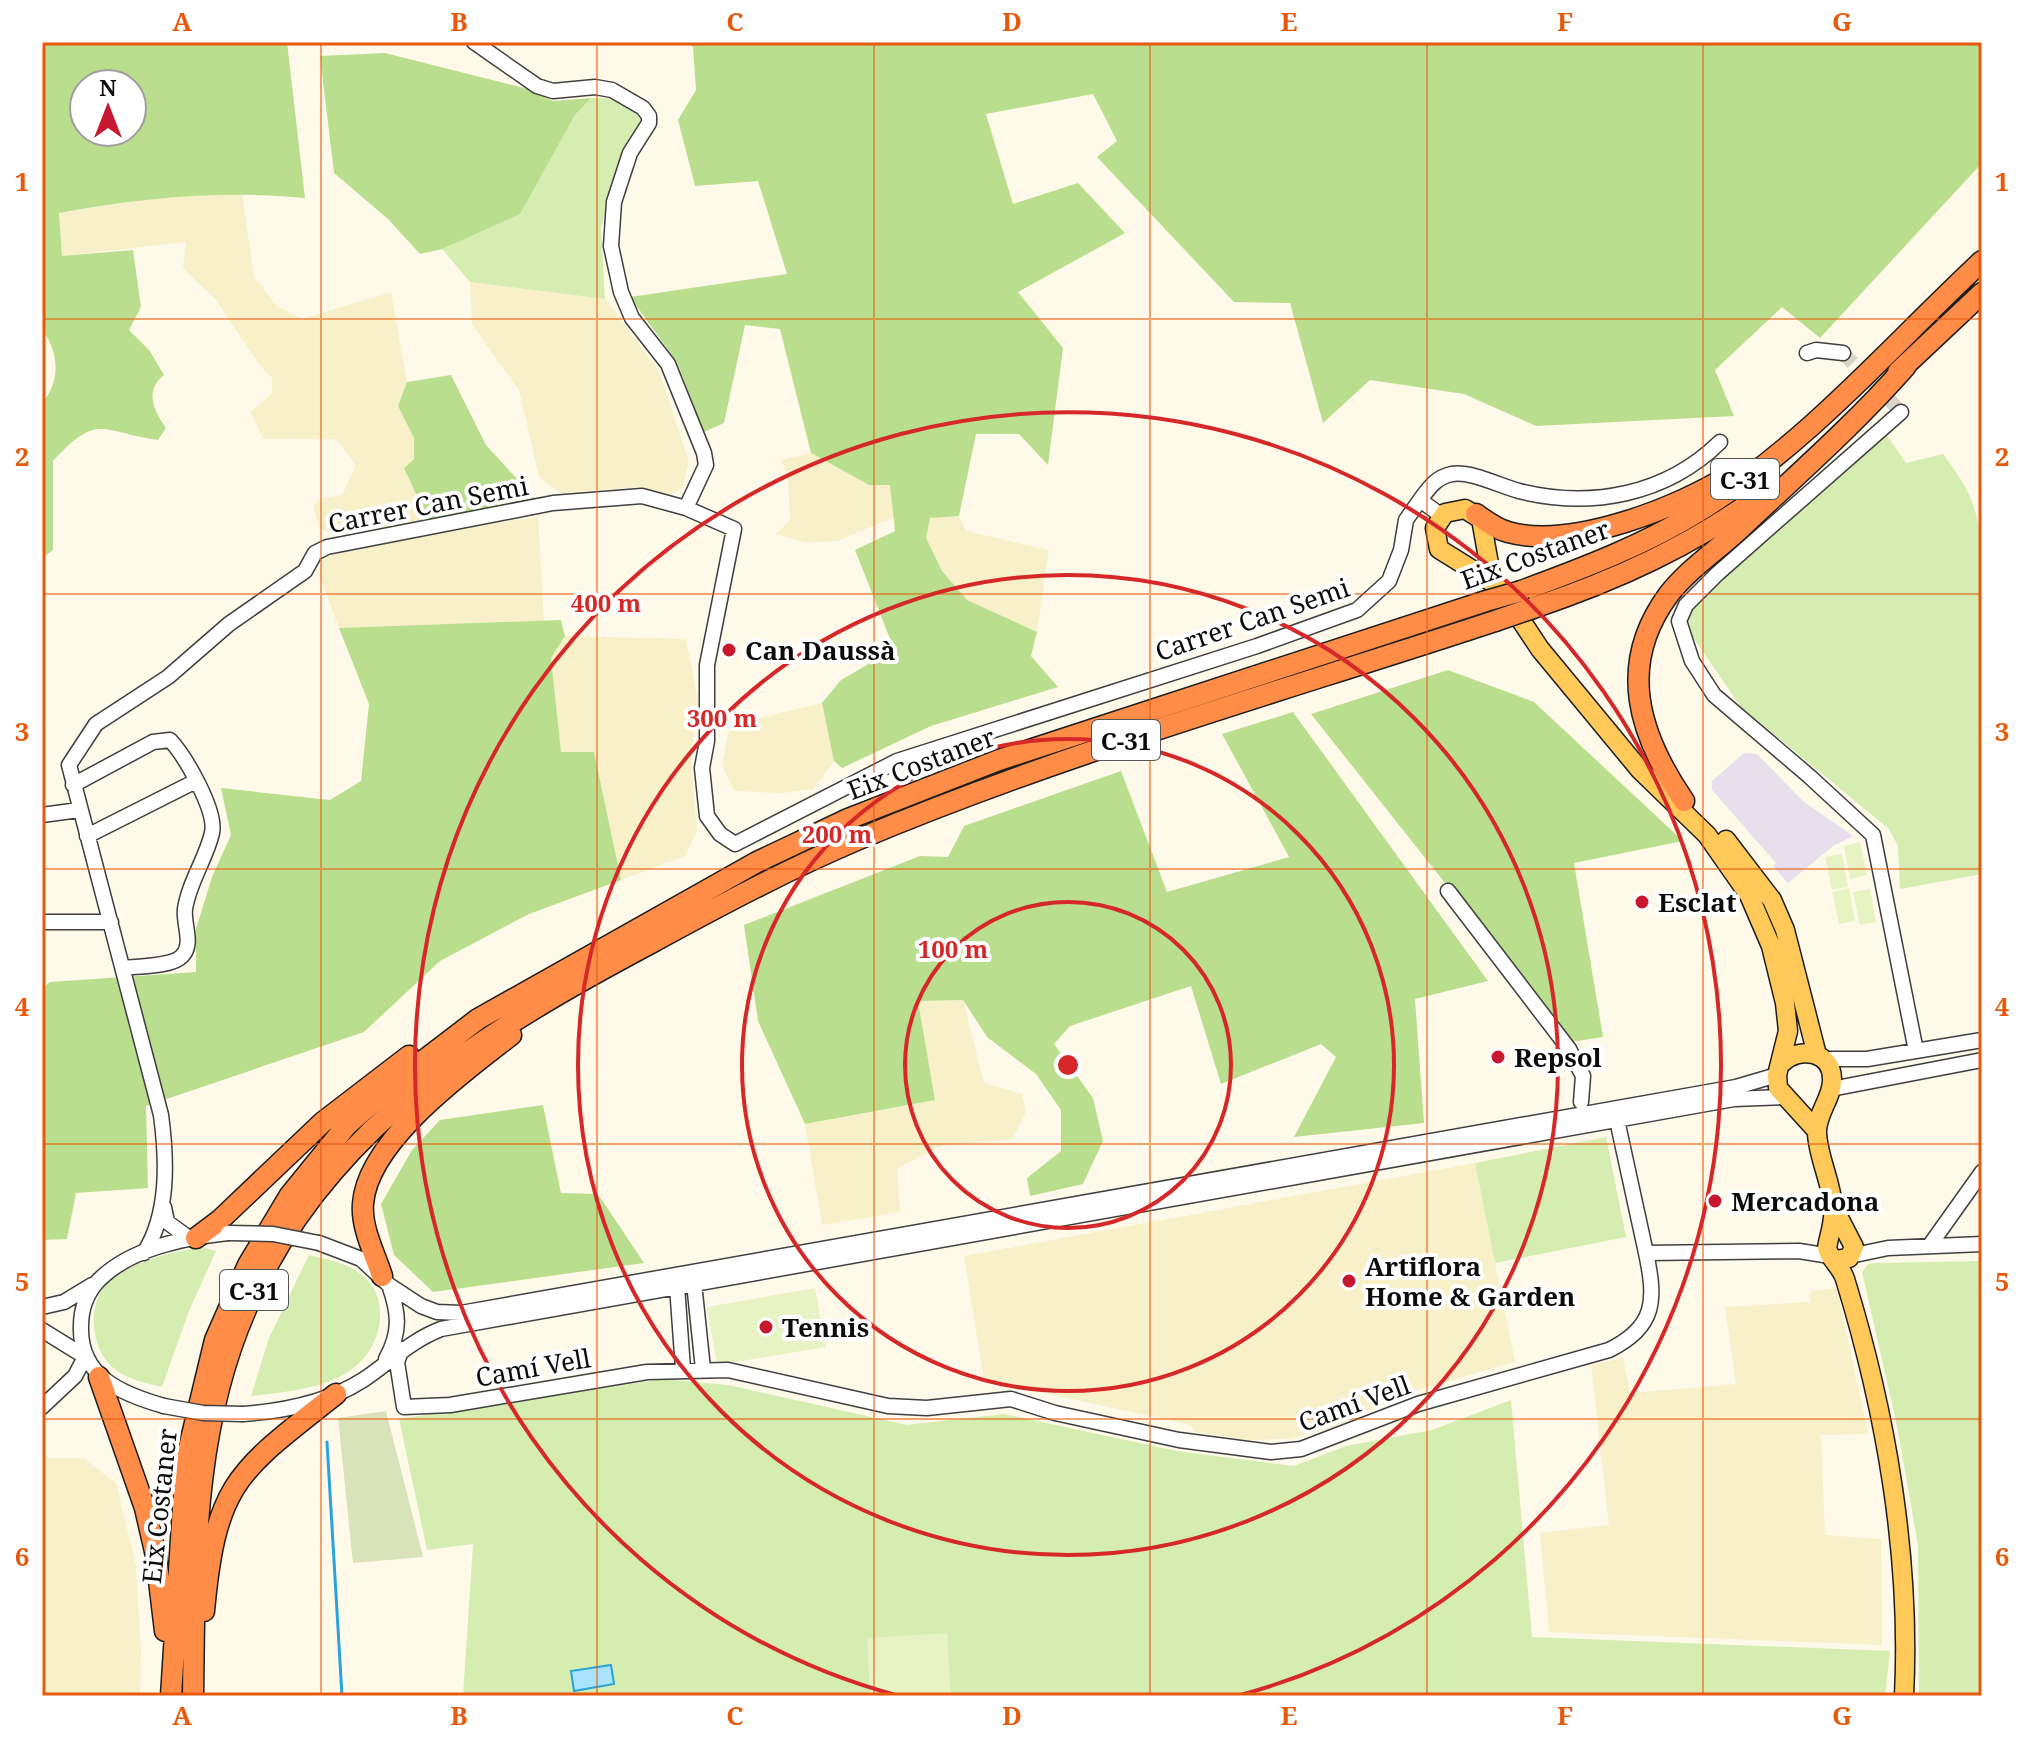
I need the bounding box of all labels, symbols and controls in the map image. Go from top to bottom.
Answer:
text: A [172,3,192,39]
text: B [450,3,468,39]
text: C [726,3,744,39]
text: D [1002,3,1022,39]
text: E [1281,3,1298,39]
text: F [1557,3,1573,39]
text: G [1832,3,1852,39]
north arrow [68,68,148,148]
text: N [99,72,117,102]
text: 1 [15,163,29,199]
text: 1 [1995,163,2009,199]
text: 2 [15,438,29,474]
text: 2 [1995,438,2009,474]
road number: C-31 [1711,459,1779,499]
street label: Carrer Can Semi [325,467,531,541]
street label: Eix Costaner [1456,510,1614,598]
street label: Carrer Can Semi [1150,569,1354,669]
text: 400 m [571,586,642,619]
place label: Can Daussà [745,632,896,668]
marker: Can Daussà [720,641,738,659]
text: 300 m [687,701,758,734]
text: 3 [15,713,29,749]
text: 3 [1995,713,2009,749]
street label: Eix Costaner [842,718,1000,808]
road number: C-31 [1092,720,1160,760]
text: 200 m [802,817,873,850]
place label: Esclat [1658,884,1737,920]
marker: Esclat [1633,893,1651,911]
text: 100 m [918,932,989,965]
text: 4 [15,988,30,1024]
text: 4 [1995,988,2010,1024]
place label: Repsol [1514,1039,1602,1075]
marker: Repsol [1489,1048,1507,1066]
centre of rings [1054,1051,1082,1079]
place label: Mercadona [1731,1183,1879,1219]
marker: Mercadona [1706,1192,1724,1210]
place label: Artiflora Home & Garden [1365,1248,1575,1314]
text: 5 [15,1263,29,1299]
text: 5 [1995,1263,2009,1299]
road number: C-31 [220,1270,288,1310]
marker: Artiflora Home & Garden [1340,1272,1358,1290]
place label: Tennis [782,1309,869,1345]
marker: Tennis [757,1318,775,1336]
street label: Camí Vell [473,1339,593,1395]
street label: Camí Vell [1293,1366,1415,1440]
street label: Eix Costaner [133,1427,185,1585]
text: 6 [15,1538,29,1574]
text: 6 [1995,1538,2009,1574]
text: A [172,1697,192,1733]
text: B [450,1697,468,1733]
text: C [726,1697,744,1733]
text: D [1002,1697,1022,1733]
text: E [1281,1697,1298,1733]
text: F [1557,1697,1573,1733]
text: G [1832,1697,1852,1733]

